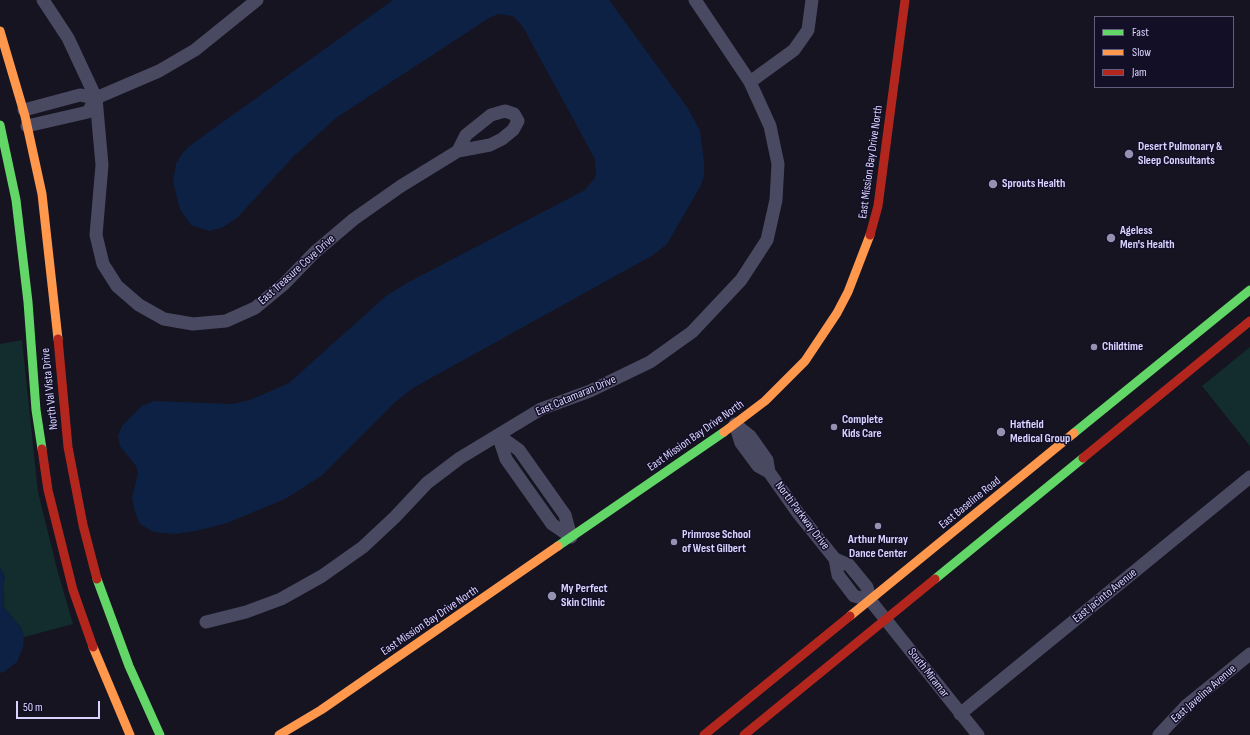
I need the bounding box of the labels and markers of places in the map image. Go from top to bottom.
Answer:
place label: Desert Pulmonary & Sleep Consultants [1138,140,1222,168]
marker: Desert Pulmonary & Sleep Consultants [1123,148,1135,160]
place label: Sprouts Health [1002,177,1065,191]
marker: Sprouts Health [987,178,999,190]
place label: Ageless Men's Health [1120,224,1175,252]
marker: Ageless Men's Health [1105,232,1117,244]
place label: Childtime [1102,340,1143,354]
marker: Childtime [1089,342,1099,352]
place label: Complete Kids Care [842,413,883,441]
place label: Hatfield Medical Group [1010,418,1070,446]
marker: Complete Kids Care [829,422,839,432]
marker: Hatfield Medical Group [995,426,1007,438]
marker: Arthur Murray Dance Center [873,521,883,531]
place label: Primrose School of West Gilbert [682,528,751,556]
place label: Arthur Murray Dance Center [848,533,908,561]
marker: Primrose School of West Gilbert [669,537,679,547]
place label: My Perfect Skin Clinic [561,582,608,610]
marker: My Perfect Skin Clinic [546,590,558,602]

